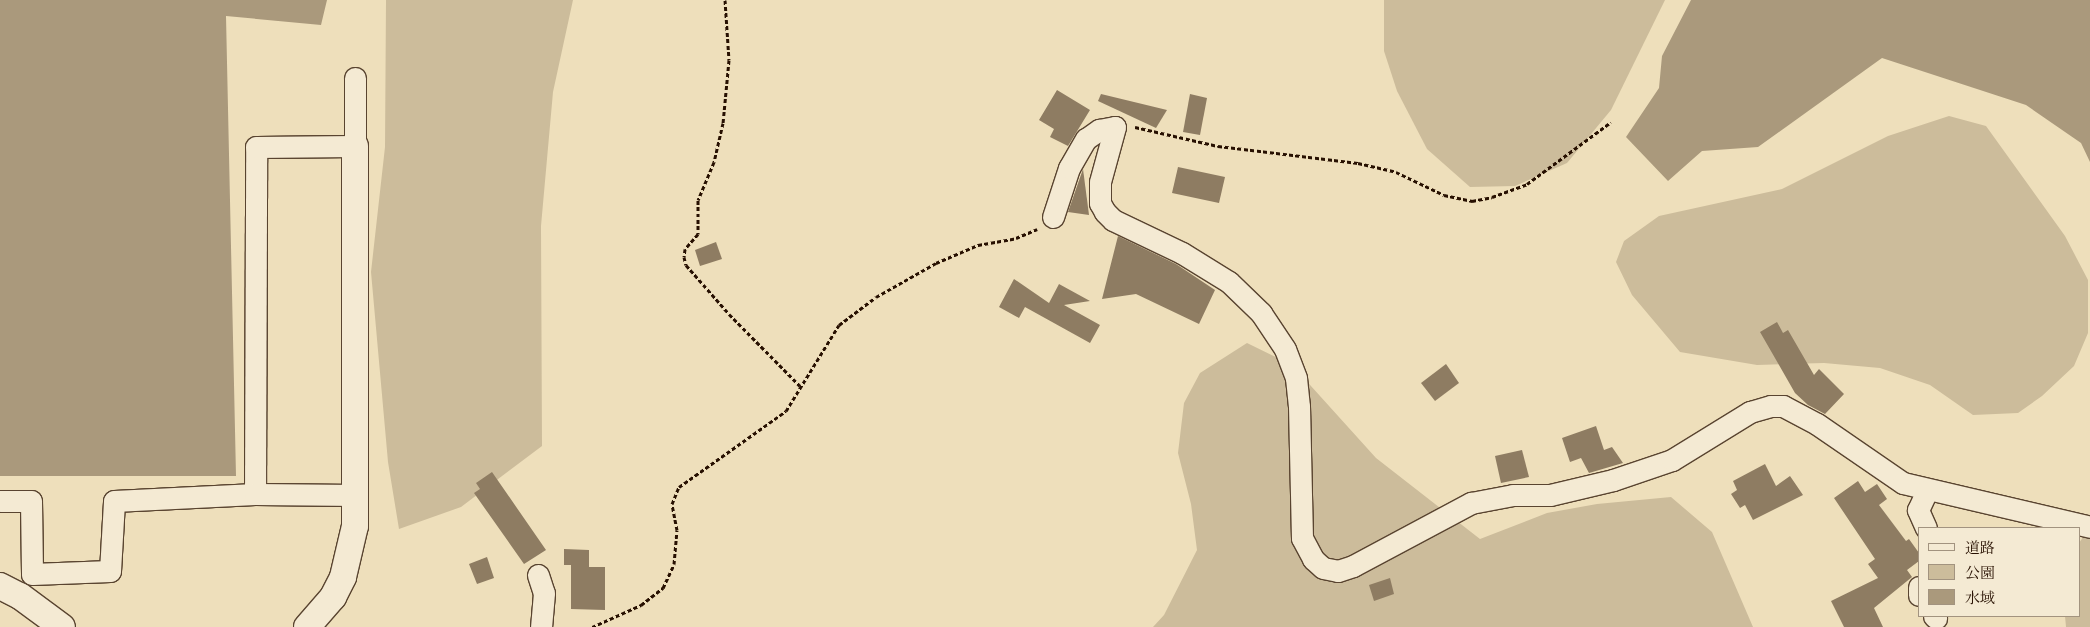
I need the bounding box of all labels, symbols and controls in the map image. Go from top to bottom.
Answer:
legend [1918,527,2080,617]
text: 道路 [1965,538,1995,558]
text: 公園 [1965,563,1995,583]
text: 水域 [1965,588,1995,608]

